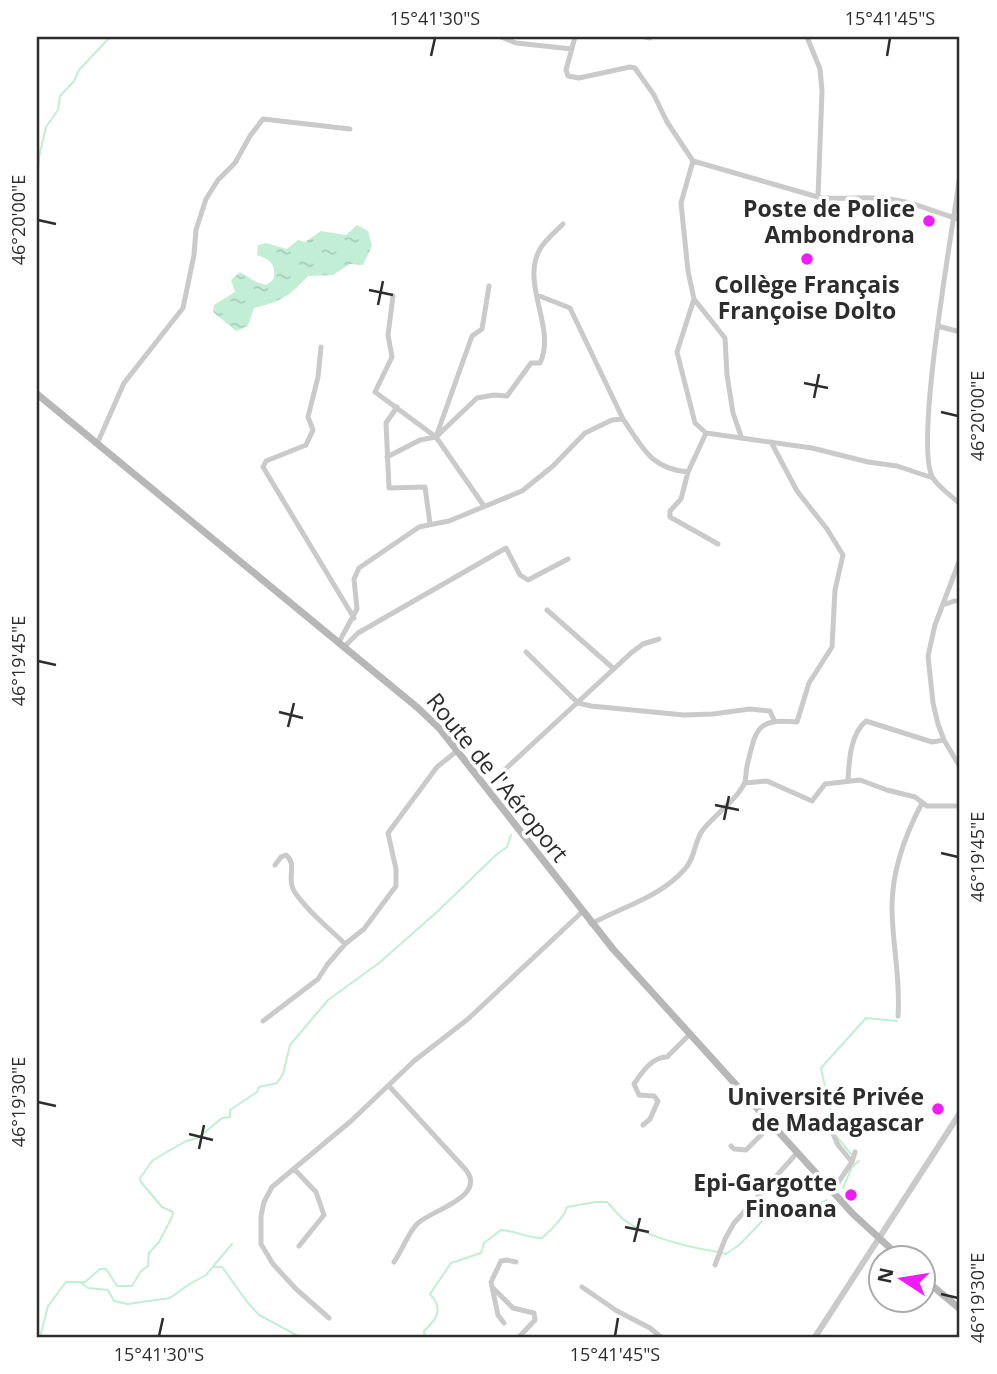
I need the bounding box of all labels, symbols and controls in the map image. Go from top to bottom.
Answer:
text: 15°41'30"S [390,6,480,30]
text: 15°41'45"S [845,6,935,30]
text: 46°20'00"E [6,175,30,265]
place label: Poste de Police Ambondrona [743,192,915,250]
marker: Poste de Police Ambondrona [921,213,937,229]
marker: Collège Français Françoise Dolto [799,251,815,267]
place label: Collège Français Françoise Dolto [714,268,900,326]
text: 46°20'00"E [965,371,989,461]
text: 46°19'45"E [6,616,30,706]
street label: Route de l'Aéroport [420,686,576,868]
text: 46°19'45"E [965,812,989,902]
text: 46°19'30"E [6,1057,30,1147]
place label: Université Privée de Madagascar [727,1080,924,1138]
marker: Université Privée de Madagascar [930,1101,946,1117]
place label: Epi-Gargotte Finoana [693,1166,837,1224]
marker: Epi-Gargotte Finoana [843,1187,859,1203]
north arrow [867,1244,937,1314]
text: 46°19'30"E [965,1253,989,1343]
text: N [871,1265,900,1286]
text: 15°41'30"S [114,1342,204,1366]
text: 15°41'45"S [570,1342,660,1366]

